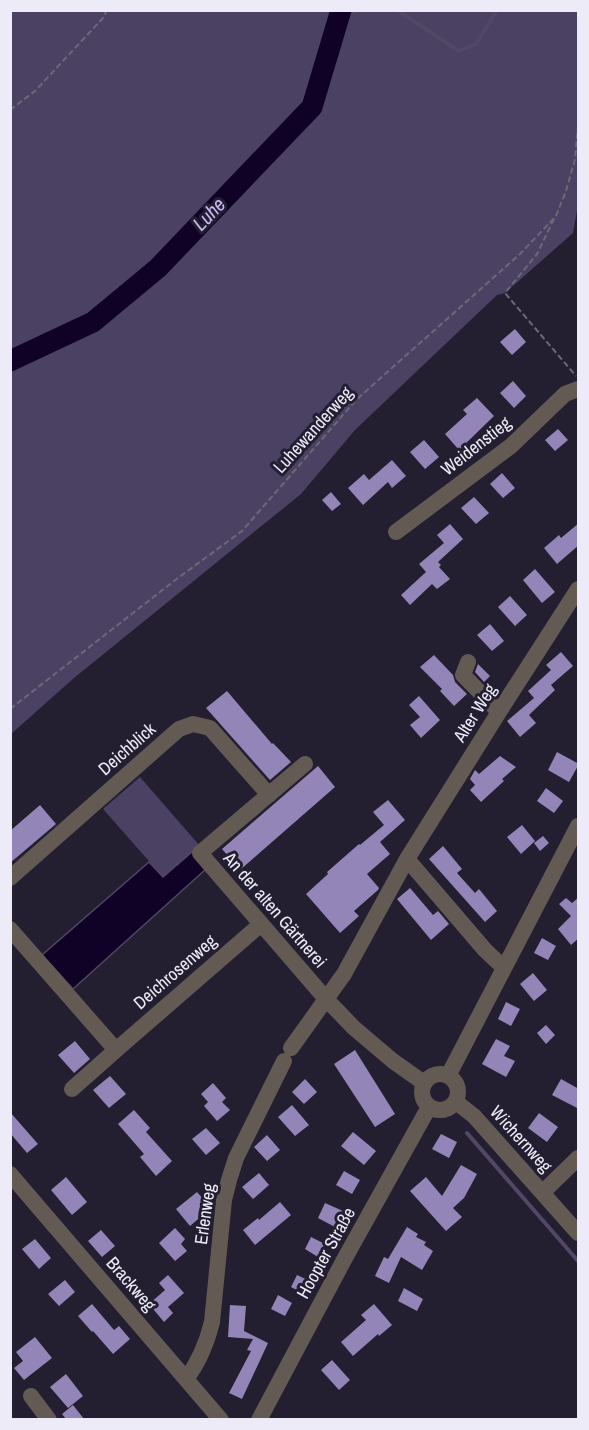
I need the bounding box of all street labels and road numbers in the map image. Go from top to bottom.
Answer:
street label: Luhewanderweg [267,380,359,478]
street label: Weidenstieg [435,410,517,481]
street label: Alter Weg [446,678,503,748]
street label: Deichblick [92,716,161,781]
street label: An der alten Gärtnerei [217,846,333,973]
street label: Deichrosenweg [128,928,222,1015]
street label: Wichernweg [485,1100,559,1178]
street label: Erlenweg [188,1181,221,1246]
street label: Hoopter Straße [290,1203,361,1303]
street label: Brackweg [101,1251,163,1317]

